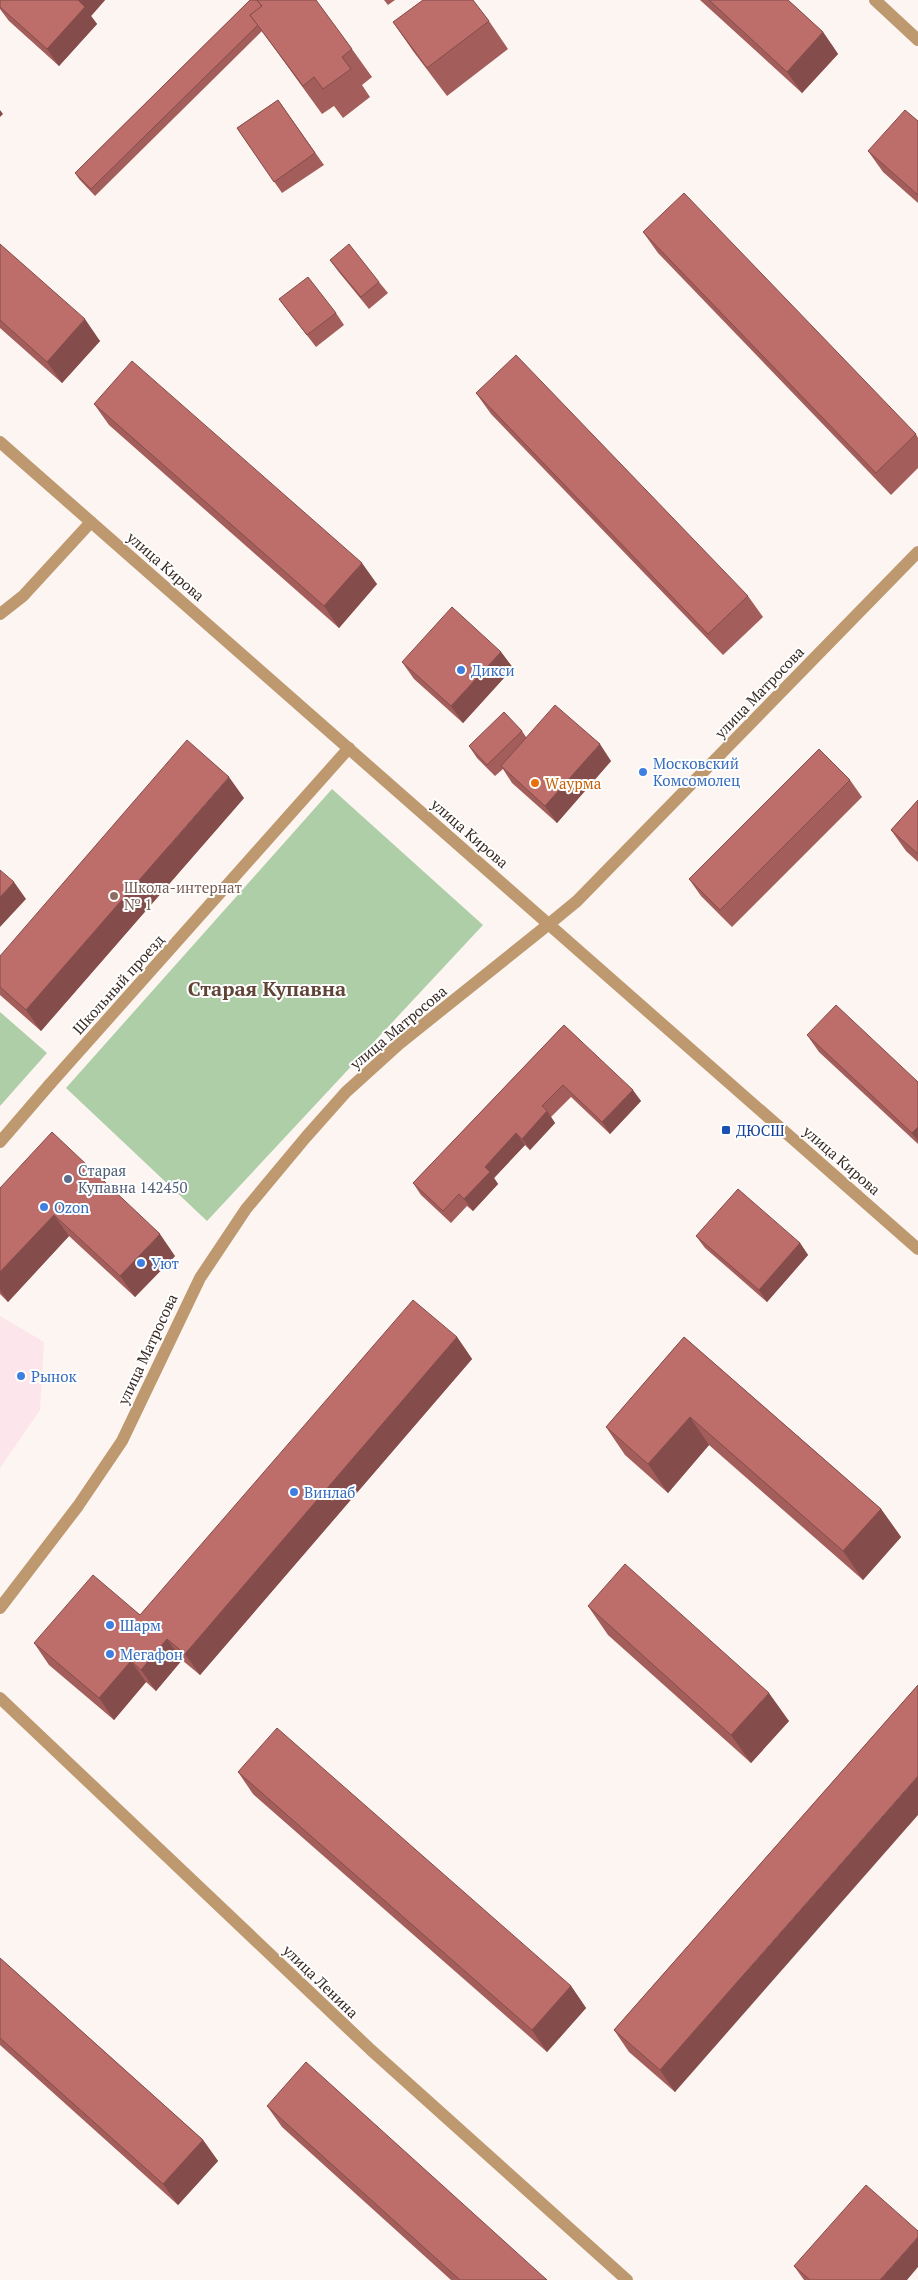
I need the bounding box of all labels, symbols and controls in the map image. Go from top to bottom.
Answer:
street label: улица Кирова [122,526,209,605]
street label: улица Матросова [709,641,808,743]
place label: Дикси [471,660,515,680]
marker: Дикси [455,664,467,676]
place label: Московский Комсомолец [653,753,740,790]
marker: Московский Комсомолец [637,766,649,778]
place label: Wаурма [545,773,602,793]
marker: Wаурма [529,777,541,789]
street label: улица Кирова [426,793,513,872]
place label: Школа-интернат № 1 [124,877,242,914]
marker: Школа-интернат № 1 [108,890,120,902]
street label: Школьный проезд [68,929,169,1038]
district label: Старая Купавна [188,975,346,1002]
street label: улица Матросова [345,980,451,1074]
place label: ДЮСШ [736,1120,784,1140]
street label: улица Кирова [798,1120,885,1199]
marker: ДЮСШ [720,1124,732,1136]
place label: Старая Купавна 142450 [78,1160,187,1197]
marker: Старая Купавна 142450 [62,1173,74,1185]
place label: Ozon [54,1197,89,1217]
marker: Ozon [38,1201,50,1213]
place label: Уют [151,1253,179,1273]
marker: Уют [135,1257,147,1269]
street label: улица Матросова [112,1290,182,1409]
place label: Рынок [31,1366,78,1386]
marker: Рынок [15,1370,27,1382]
place label: Винлаб [304,1482,355,1502]
marker: Винлаб [288,1486,300,1498]
place label: Шарм [120,1615,161,1635]
marker: Шарм [104,1619,116,1631]
place label: Мегафон [120,1644,183,1664]
marker: Мегафон [104,1648,116,1660]
street label: улица Ленина [278,1939,363,2022]

